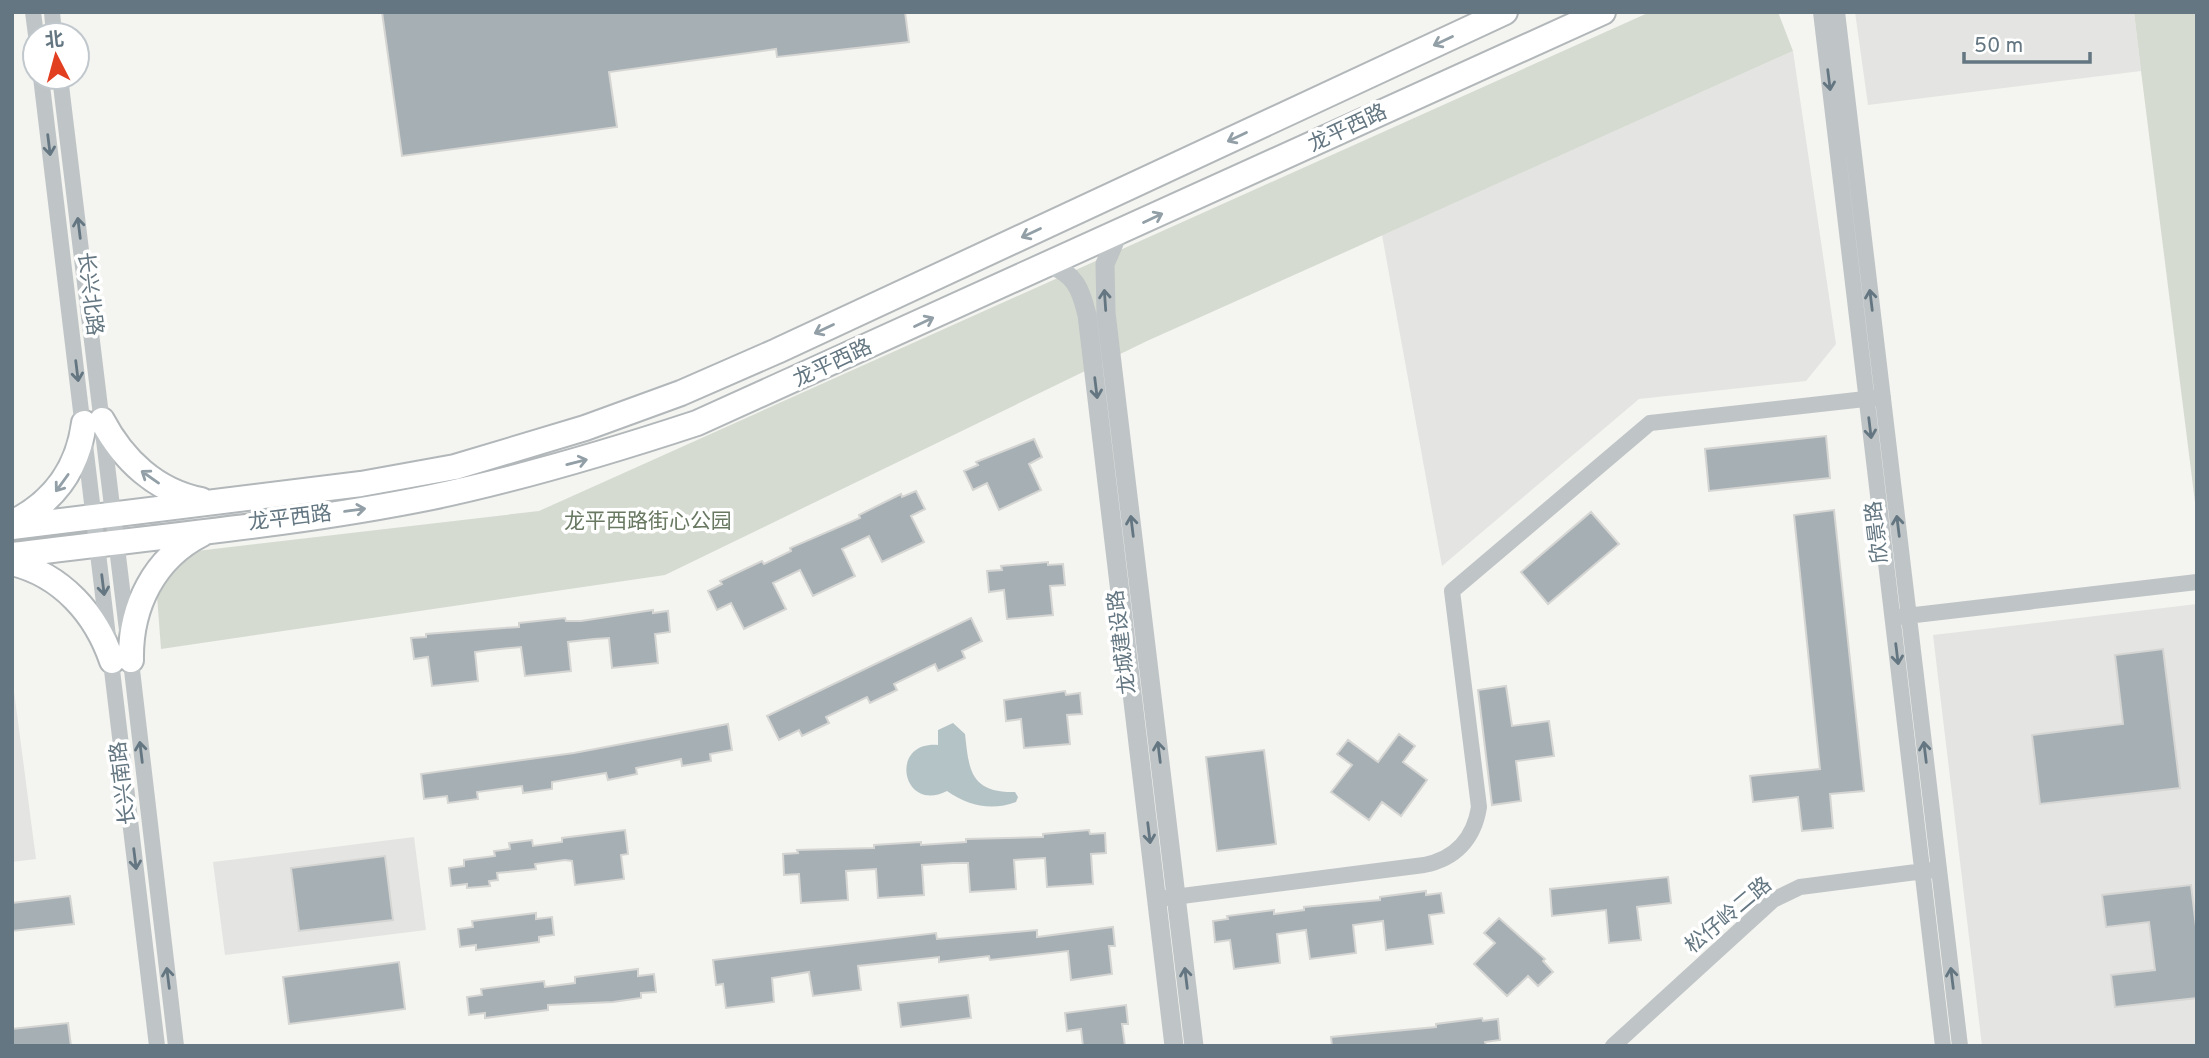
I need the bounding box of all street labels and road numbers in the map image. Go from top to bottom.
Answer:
street label: 龙平西路 [1304,99,1392,159]
street label: 长兴北路 [70,251,108,337]
street label: 龙平西路 [789,334,877,394]
street label: 欣景路 [1861,499,1895,565]
street label: 龙平西路 [247,500,333,538]
street label: 龙城建设路 [1103,588,1143,696]
street label: 长兴南路 [105,740,143,826]
street label: 松仔岭二路 [1680,872,1778,960]

